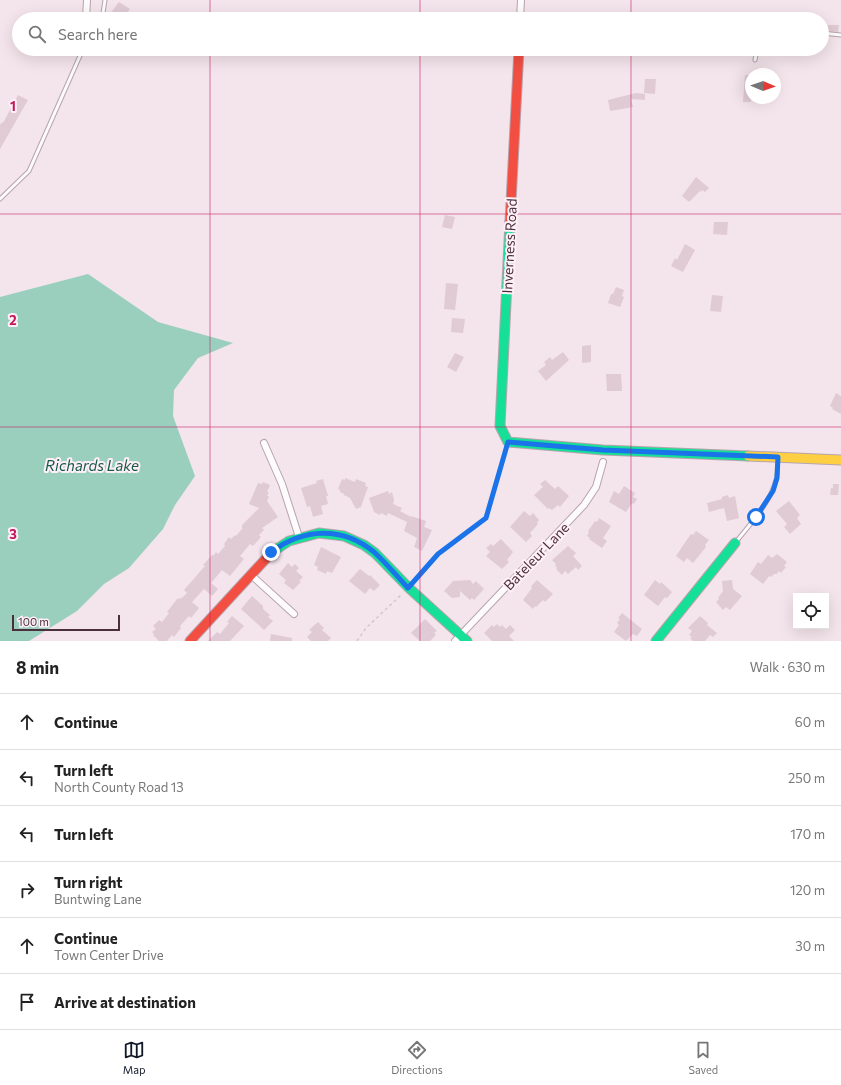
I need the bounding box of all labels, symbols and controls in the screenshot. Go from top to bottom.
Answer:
search box [12,12,829,56]
icon: search [26,23,48,45]
text: Search here [58,25,137,43]
north arrow [745,68,781,104]
text: 1 [10,98,16,114]
street label: Inverness Road [498,198,520,294]
text: 2 [9,312,17,328]
water label: Richards Lake [45,456,139,474]
route start [747,508,765,526]
street label: Bateleur Lane [500,519,572,593]
text: 3 [9,526,17,542]
route end [262,543,280,561]
map controls [793,593,829,629]
button: locate [793,593,829,629]
scale bar [12,613,120,632]
text: 100 m [18,615,49,628]
text: 8 min [16,657,59,678]
text: Walk · 630 m [750,659,825,675]
icon: ahead [16,711,38,733]
text: Continue [54,713,118,731]
text: 60 m [795,714,825,730]
text: Turn left [54,761,113,779]
icon: left [16,767,38,789]
text: 250 m [788,770,825,786]
text: North County Road 13 [54,779,184,795]
icon: left [16,823,38,845]
text: Turn left [54,825,113,843]
text: 170 m [790,826,825,842]
text: Turn right [54,873,123,891]
icon: right [16,879,38,901]
text: 120 m [790,882,825,898]
text: Buntwing Lane [54,891,142,907]
text: Continue [54,929,118,947]
icon: ahead [16,935,38,957]
text: 30 m [795,938,825,954]
text: Town Center Drive [54,947,164,963]
icon: arrive [16,991,38,1013]
text: Arrive at destination [54,993,196,1011]
tab: Map [123,1039,146,1076]
tab: Directions [391,1039,443,1076]
tab: Saved [688,1039,718,1076]

